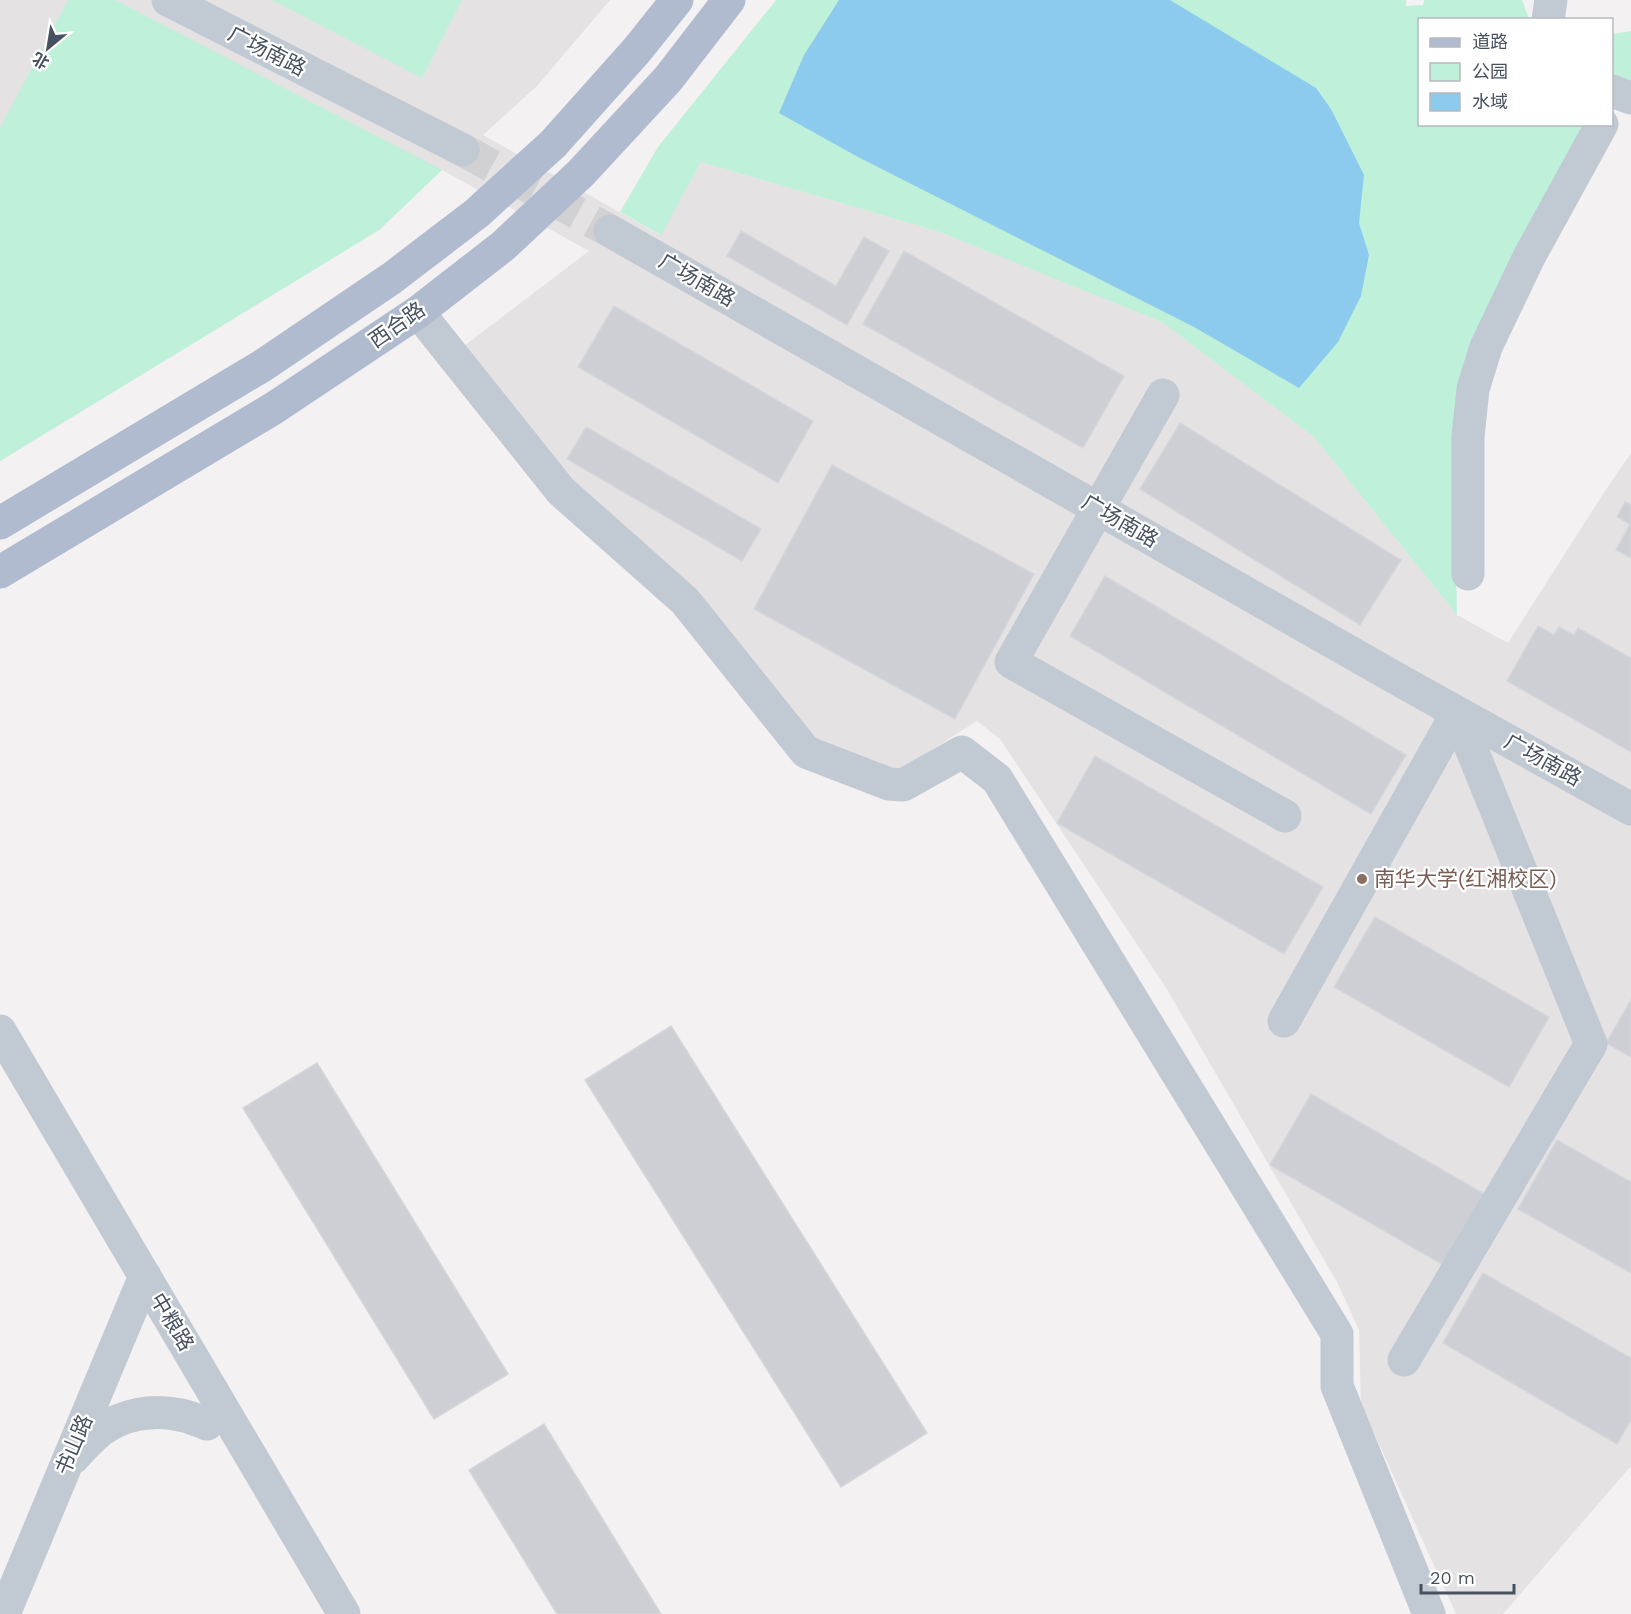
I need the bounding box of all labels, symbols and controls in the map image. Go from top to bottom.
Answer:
north arrow [18,18,78,78]
legend [1418,18,1613,126]
street label: 广场南路 [224,20,310,81]
text: 道路 [1472,31,1508,52]
text: 北 [29,48,52,73]
text: 公园 [1472,61,1508,82]
text: 水域 [1472,91,1508,112]
street label: 广场南路 [655,248,740,311]
street label: 西合路 [364,296,430,353]
street label: 广场南路 [1078,489,1163,552]
street label: 广场南路 [1500,728,1586,791]
place label: 南华大学(红湘校区) [1374,866,1557,891]
marker: 南华大学(红湘校区) [1355,872,1369,886]
street label: 中粮路 [145,1288,199,1355]
street label: 书山路 [50,1411,97,1479]
scale bar [1421,1557,1514,1595]
text: 20 m [1430,1567,1475,1588]

